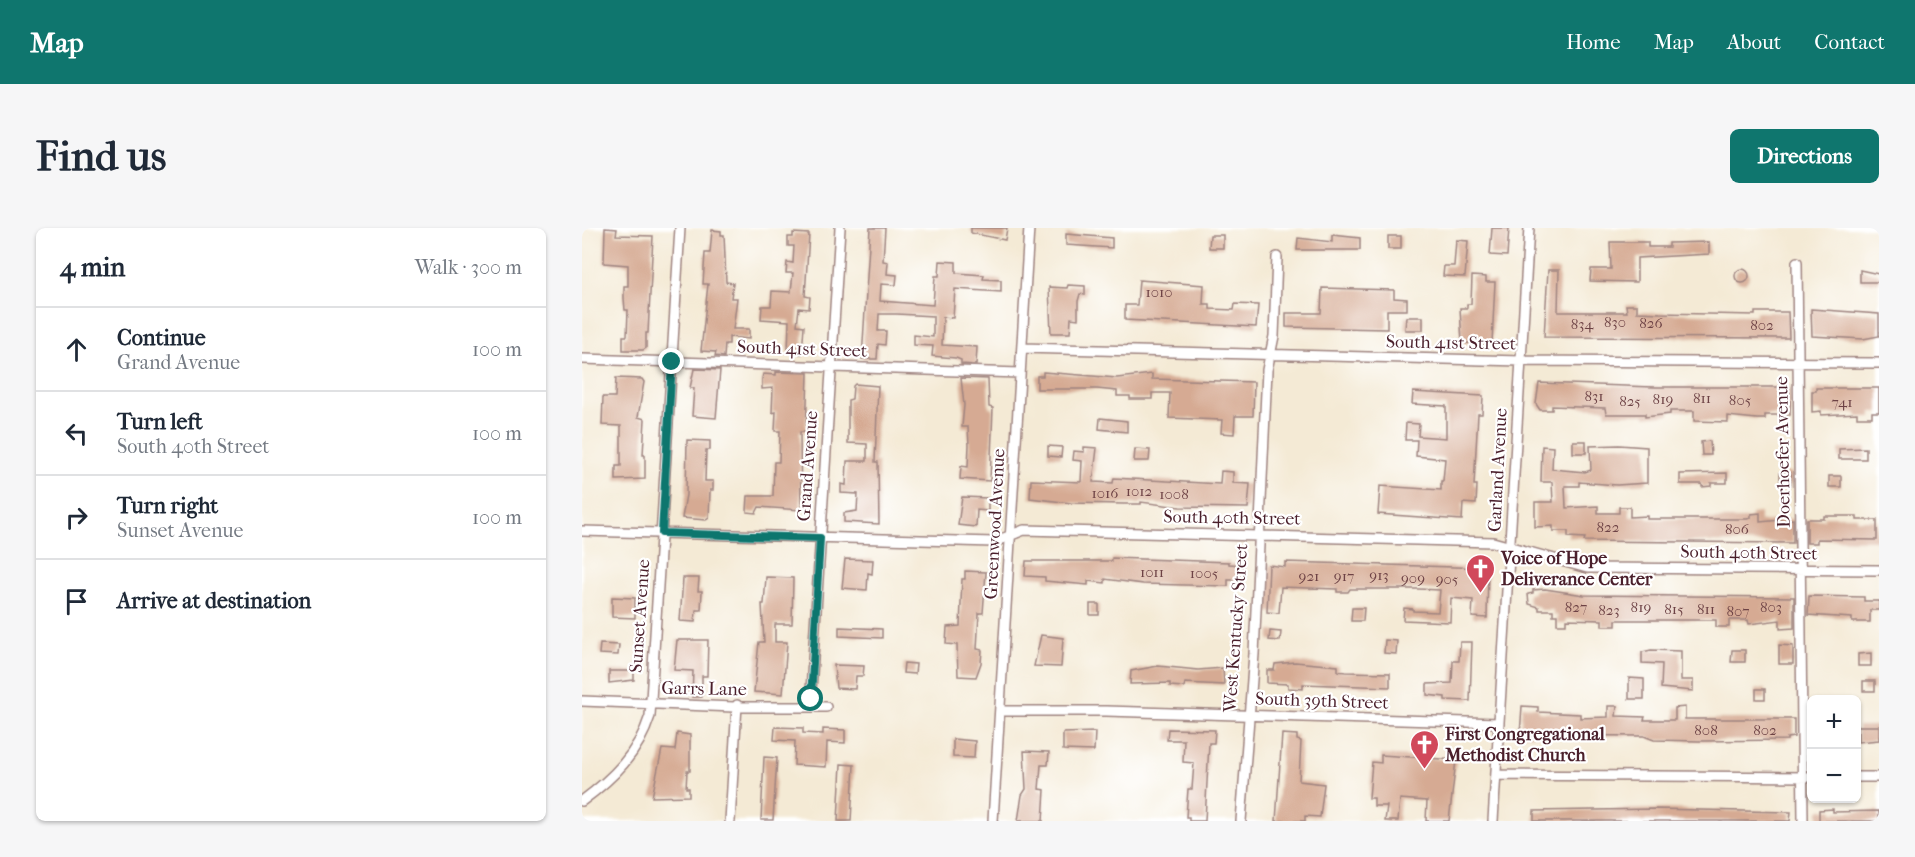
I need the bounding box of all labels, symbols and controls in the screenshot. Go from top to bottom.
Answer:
text: Map [30,26,84,59]
text: Home [1566,30,1621,54]
text: Map [1654,30,1694,54]
text: About [1727,30,1781,54]
text: Contact [1814,30,1885,54]
button: Directions [1730,129,1879,183]
text: Find us [36,132,166,181]
text: 4 min [60,252,125,283]
text: Walk · 300 m [415,256,522,279]
house number: 1010 [1146,283,1173,301]
house number: 830 [1604,313,1626,331]
house number: 826 [1639,314,1664,332]
house number: 834 [1571,315,1594,333]
house number: 802 [1750,316,1774,334]
text: Continue [117,325,206,351]
street label: South 41st Street [1386,331,1517,355]
icon: ahead [60,333,93,366]
street label: South 41st Street [737,336,868,362]
text: 100 m [472,338,522,361]
route end [658,348,684,374]
text: Grand Avenue [117,351,240,374]
street label: Doerhoefer Avenue [1771,376,1795,528]
house number: 831 [1584,387,1604,405]
house number: 811 [1693,389,1711,407]
house number: 819 [1653,390,1674,408]
house number: 805 [1729,391,1751,409]
house number: 825 [1619,392,1641,410]
house number: 741 [1831,393,1853,411]
street label: Garland Avenue [1484,407,1512,532]
text: Turn left [117,409,203,435]
street label: Grand Avenue [794,410,822,522]
icon: left [60,417,93,450]
text: 100 m [472,422,522,445]
text: South 40th Street [117,435,269,458]
street label: Greenwood Avenue [981,448,1009,600]
house number: 1012 [1126,482,1153,500]
house number: 1016 [1092,484,1119,502]
house number: 1008 [1159,485,1189,503]
text: Turn right [117,493,218,519]
icon: right [60,501,93,534]
text: 100 m [472,506,522,529]
street label: South 40th Street [1163,506,1301,530]
house number: 822 [1597,518,1620,536]
text: Sunset Avenue [117,519,243,542]
house number: 806 [1725,520,1750,538]
street label: South 40th Street [1680,541,1818,565]
street label: West Kentucky Street [1220,542,1252,714]
place label: Voice of Hope Deliverance Center [1500,548,1653,590]
church icon: Voice of Hope Deliverance Center [1464,552,1496,594]
street label: Sunset Avenue [626,558,654,673]
house number: 1011 [1140,563,1164,581]
house number: 1005 [1190,564,1218,582]
house number: 913 [1369,566,1389,584]
house number: 921 [1299,567,1319,585]
house number: 917 [1334,567,1354,585]
house number: 909 [1401,569,1425,587]
house number: 905 [1436,570,1458,588]
icon: arrive [60,585,93,618]
text: Arrive at destination [117,588,311,614]
house number: 827 [1565,598,1587,616]
house number: 819 [1631,598,1652,616]
house number: 803 [1760,598,1782,616]
house number: 815 [1664,600,1684,618]
house number: 811 [1697,600,1715,618]
house number: 823 [1598,601,1620,619]
house number: 807 [1726,602,1750,620]
street label: Garrs Lane [661,678,747,700]
route start [797,685,823,711]
street label: South 39th Street [1255,688,1390,714]
map controls [1807,695,1861,803]
button: + [1807,695,1861,749]
house number: 808 [1694,721,1718,739]
house number: 802 [1753,721,1777,739]
place label: First Congregational Methodist Church [1444,724,1606,766]
church icon: First Congregational Methodist Church [1408,728,1440,770]
button: − [1807,749,1861,803]

